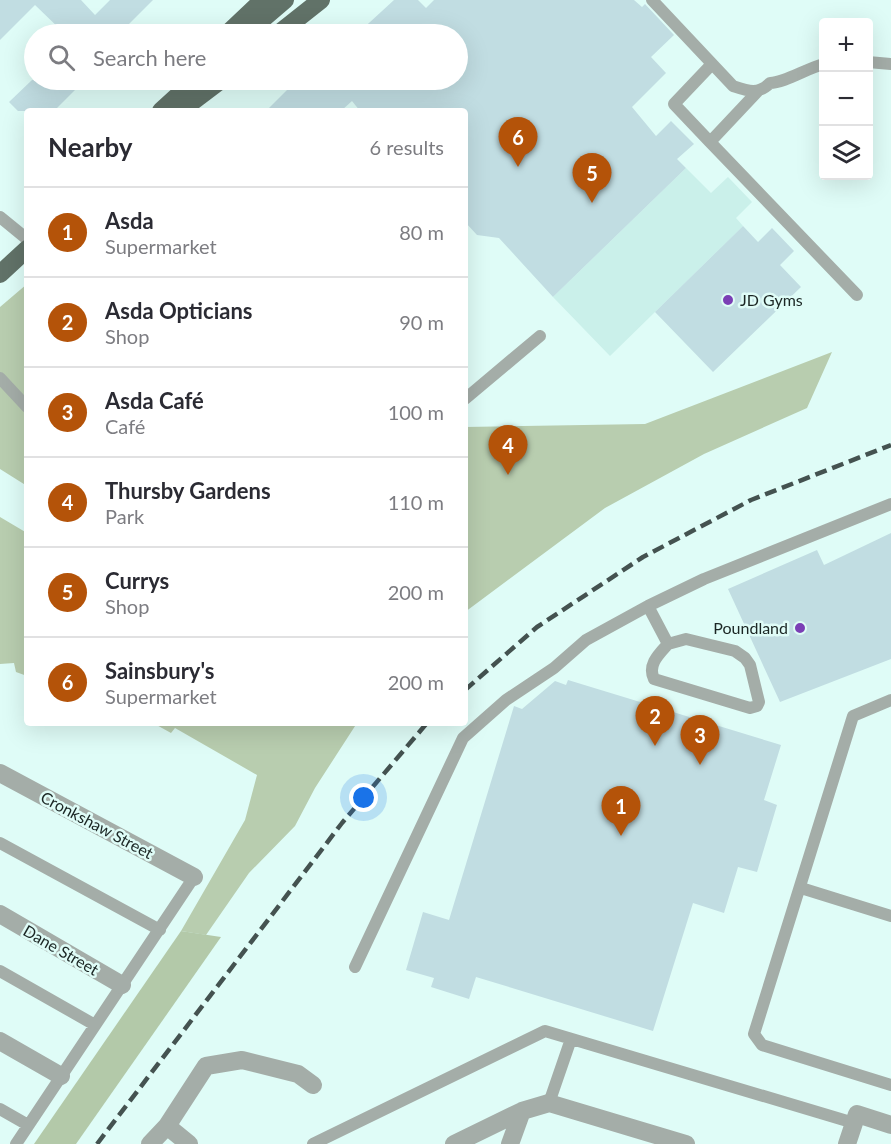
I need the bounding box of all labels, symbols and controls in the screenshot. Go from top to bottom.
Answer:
map controls [819,18,873,180]
button: + [819,18,873,72]
search box [24,24,468,90]
icon: search [45,41,78,74]
text: Search here [93,44,206,71]
button: − [819,72,873,126]
pin: 6 [498,118,538,167]
button: layers [819,126,873,180]
text: Nearby [48,131,133,163]
text: 6 results [369,135,444,159]
pin: 5 [572,154,612,203]
text: Asda [105,207,154,234]
text: 1 [62,220,73,244]
text: 80 m [399,220,444,244]
text: Supermarket [105,234,217,258]
place label: JD Gyms [740,290,803,309]
marker: JD Gyms [721,293,735,307]
text: Asda Opticians [105,297,252,324]
text: 2 [62,310,73,334]
text: 90 m [399,310,444,334]
text: Shop [105,324,149,348]
text: Asda Café [105,387,204,414]
text: 3 [62,400,73,424]
text: 100 m [388,400,444,424]
text: Café [105,414,145,438]
pin: 4 [488,426,528,475]
text: Thursby Gardens [105,477,271,504]
text: 4 [62,490,73,514]
text: 110 m [388,490,444,514]
text: Park [105,504,144,528]
text: Currys [105,567,169,594]
text: 5 [62,580,73,604]
text: 200 m [388,580,444,604]
text: Shop [105,594,149,618]
place label: Poundland [713,618,788,637]
marker: Poundland [793,621,807,635]
text: Sainsbury's [105,657,215,684]
text: 6 [62,670,73,694]
text: 200 m [388,670,444,694]
text: Supermarket [105,684,217,708]
pin: 2 [636,696,674,746]
pin: 3 [680,716,720,765]
your location [349,783,378,812]
pin: 1 [602,786,640,836]
street label: Cronkshaw Street [38,787,157,862]
street label: Dane Street [20,920,102,979]

